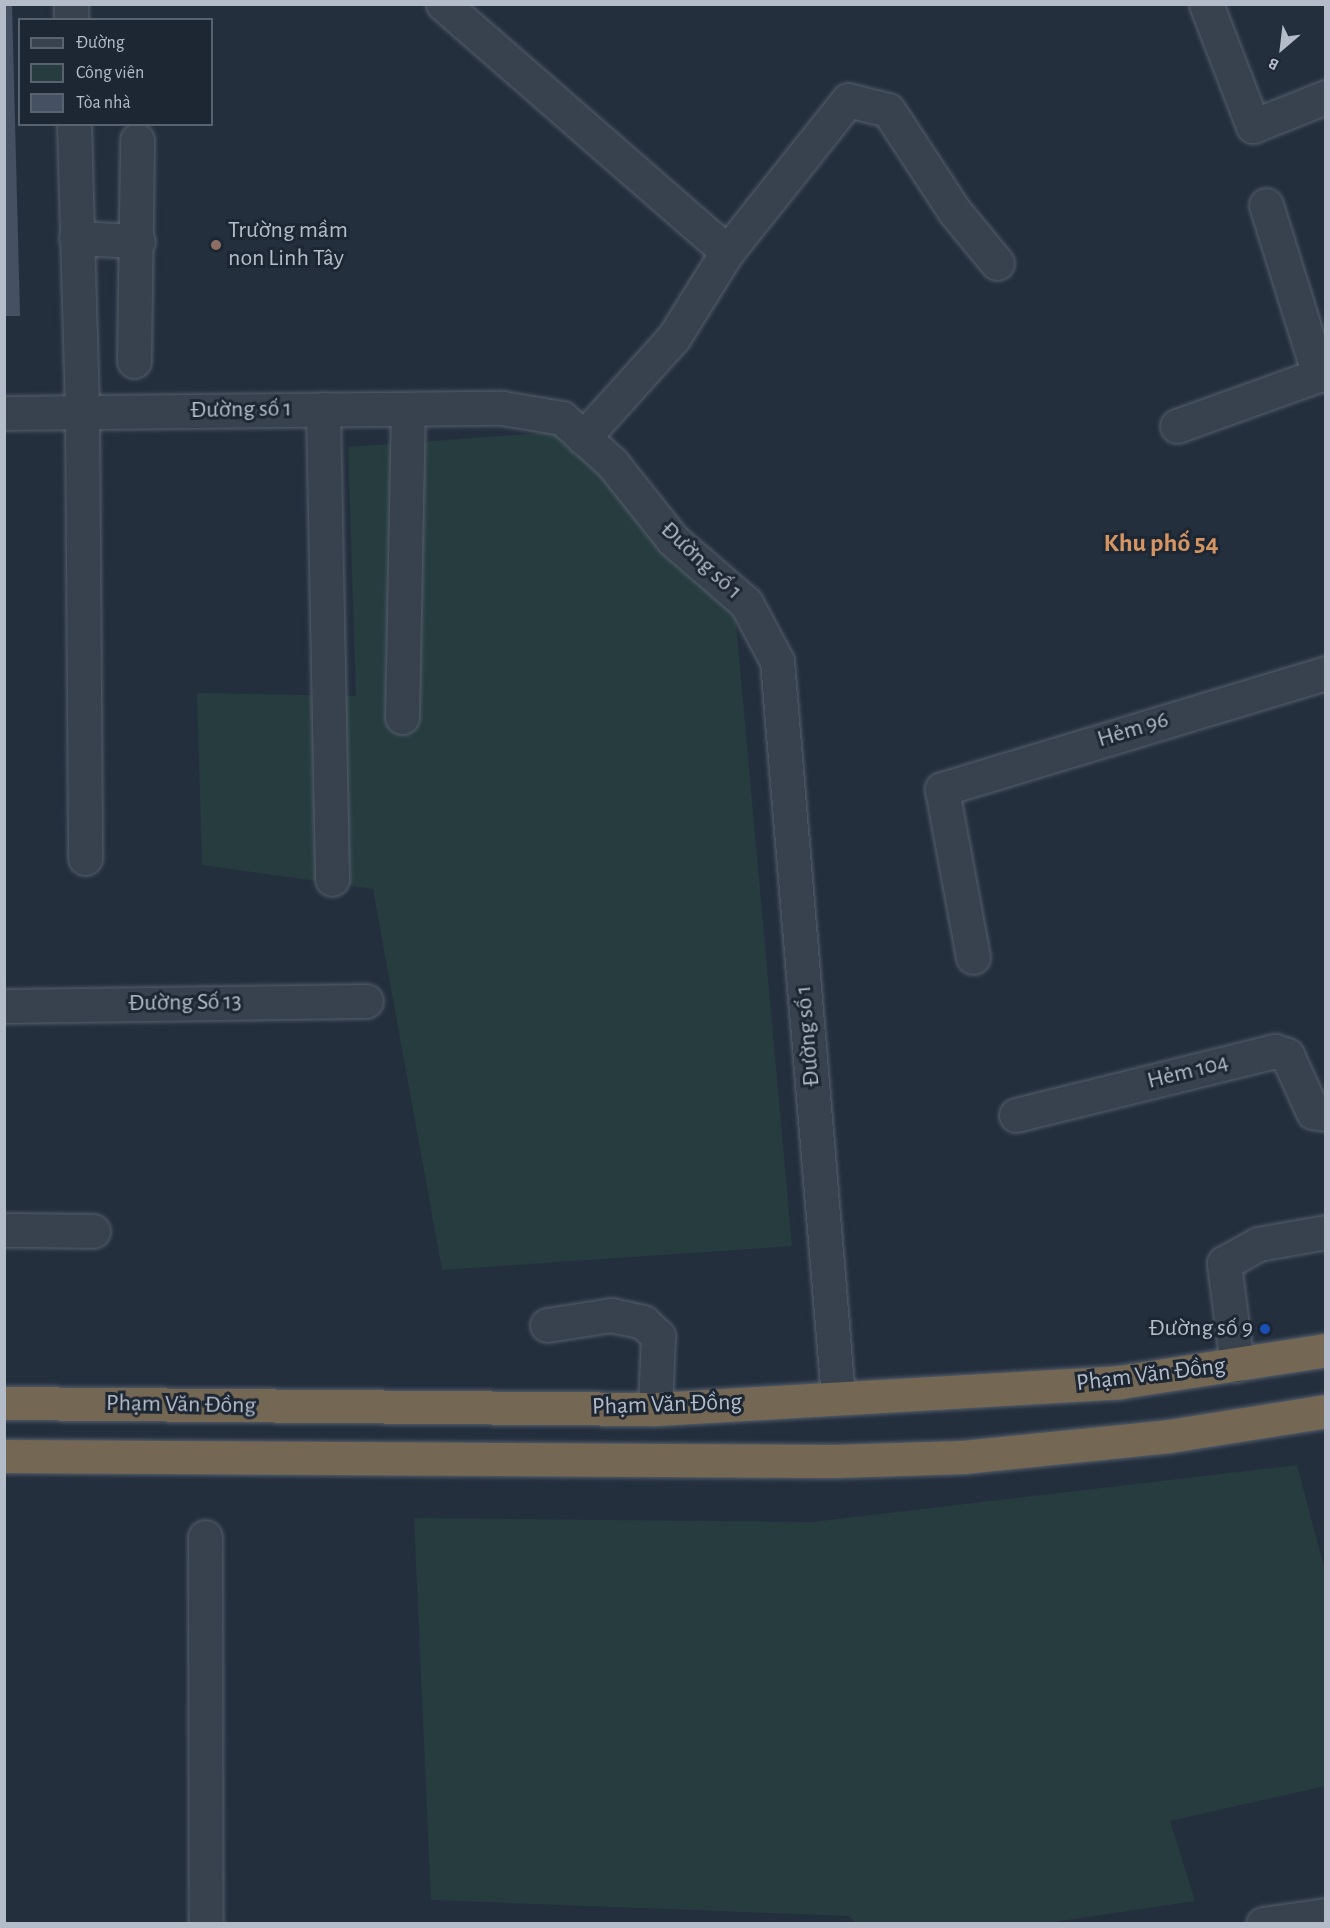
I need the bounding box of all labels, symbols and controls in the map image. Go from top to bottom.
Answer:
legend [18,18,213,126]
north arrow [1252,18,1312,78]
text: Đường [76,34,125,52]
text: B [1266,55,1281,73]
text: Công viên [76,64,144,82]
text: Tòa nhà [76,94,131,112]
place label: Trường mầm non Linh Tây [228,217,348,273]
marker: Trường mầm non Linh Tây [209,238,223,252]
street label: Đường số 1 [190,395,292,425]
street label: Đường số 1 [654,516,748,606]
district label: Khu phố 54 [1104,528,1218,560]
street label: Hẻm 96 [1094,706,1172,754]
street label: Đường số 1 [789,984,827,1088]
street label: Đường Số 13 [128,988,242,1018]
street label: Hẻm 104 [1144,1048,1232,1096]
place label: Đường số 9 [1148,1315,1253,1343]
marker: Đường số 9 [1258,1322,1272,1336]
street label: Phạm Văn Đồng [1075,1352,1227,1398]
street label: Phạm Văn Đồng [592,1388,742,1422]
street label: Phạm Văn Đồng [106,1389,256,1421]

